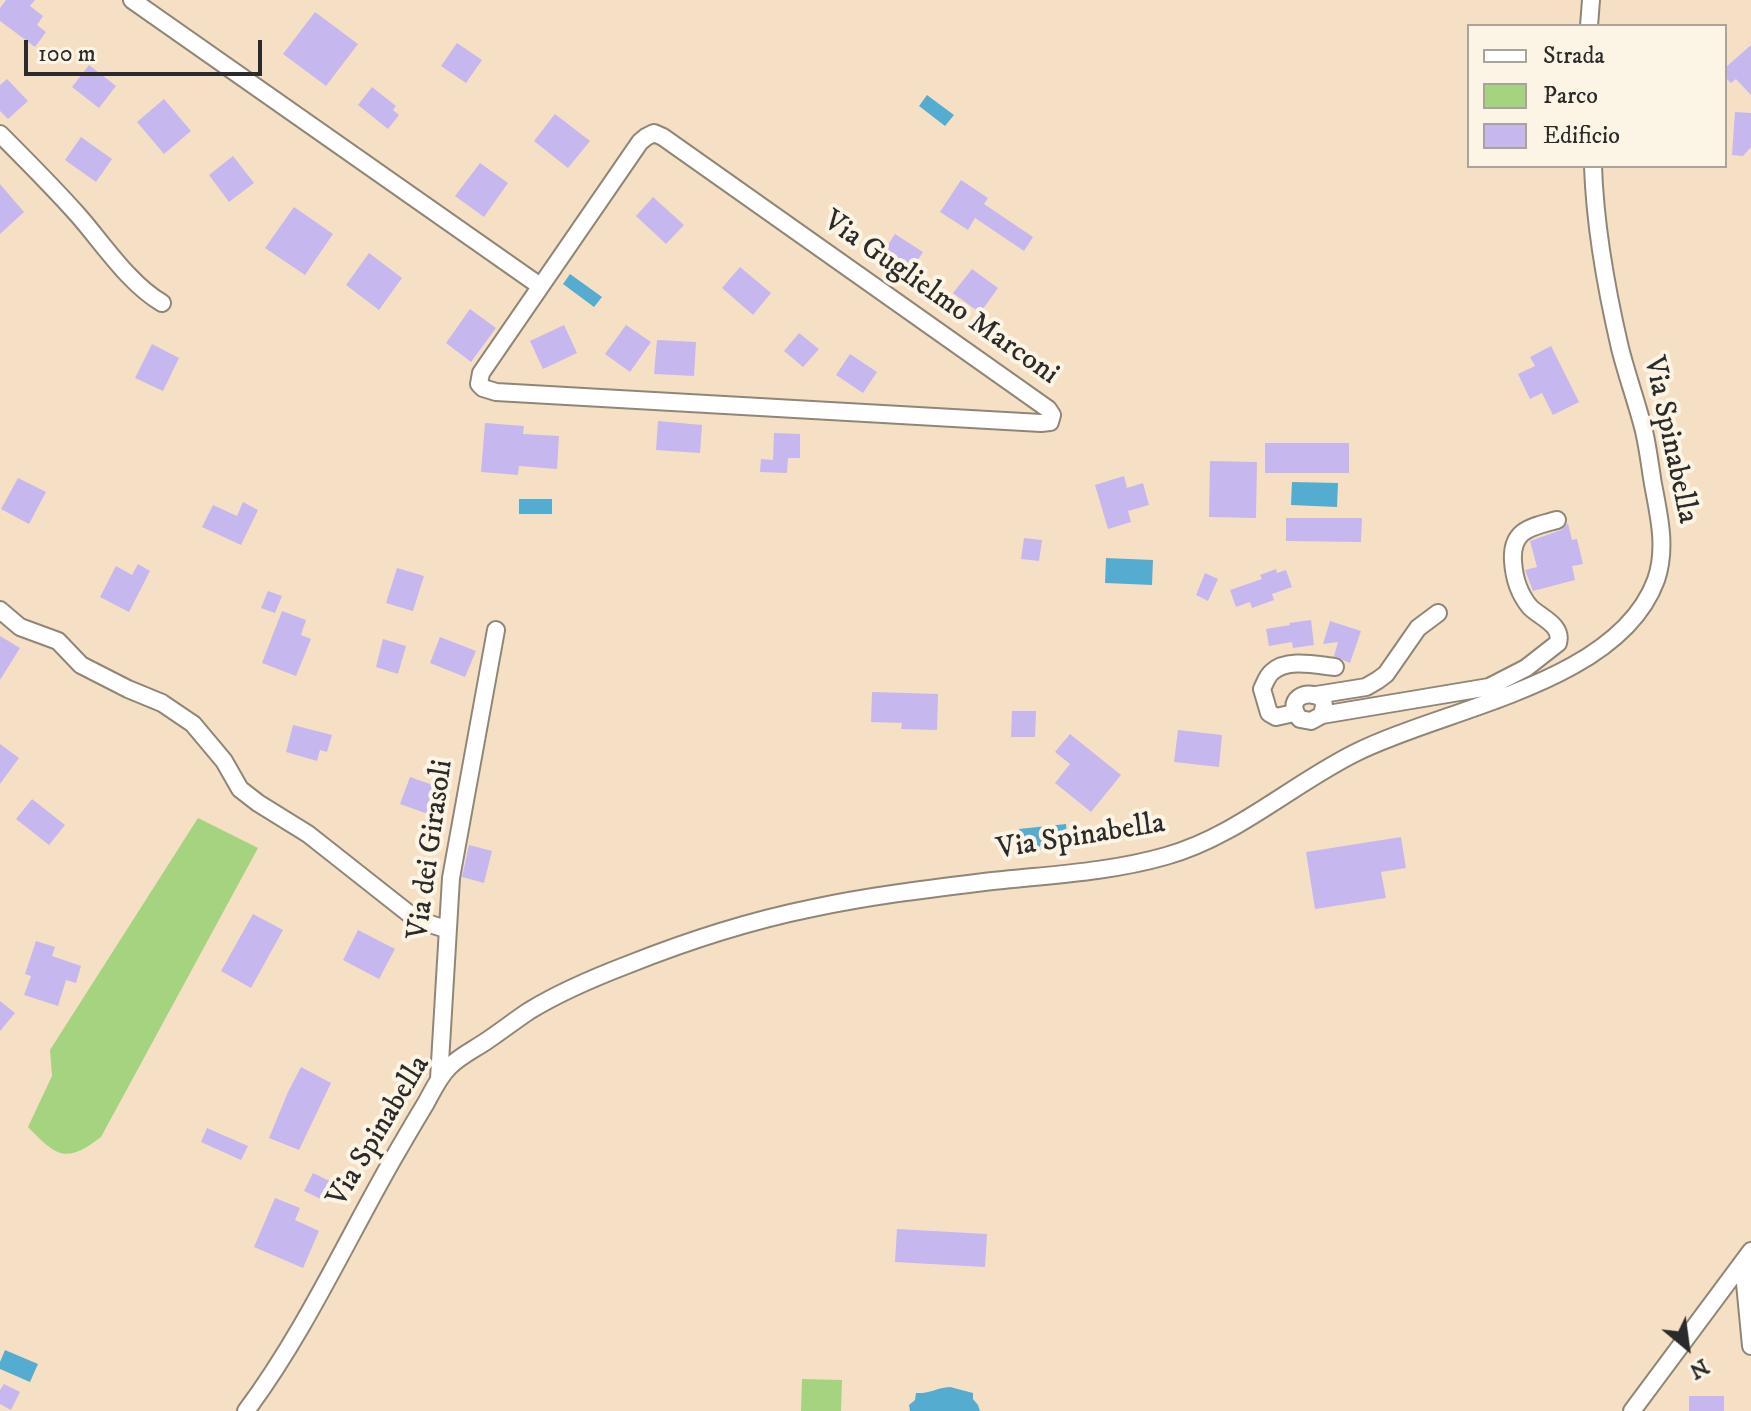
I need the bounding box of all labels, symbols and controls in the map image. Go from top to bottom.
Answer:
scale bar [28,24,266,74]
legend [1467,24,1727,168]
text: 100 m [38,39,96,69]
text: Strada [1543,41,1605,71]
text: Parco [1543,81,1598,111]
text: Edificio [1543,121,1620,151]
street label: Via Guglielmo Marconi [815,204,1065,394]
street label: Via Spinabella [1634,353,1704,527]
street label: Via dei Girasoli [402,758,462,942]
street label: Via Spinabella [994,807,1168,869]
street label: Via Spinabella [321,1050,439,1214]
north arrow [1647,1307,1727,1387]
text: N [1684,1352,1713,1385]

